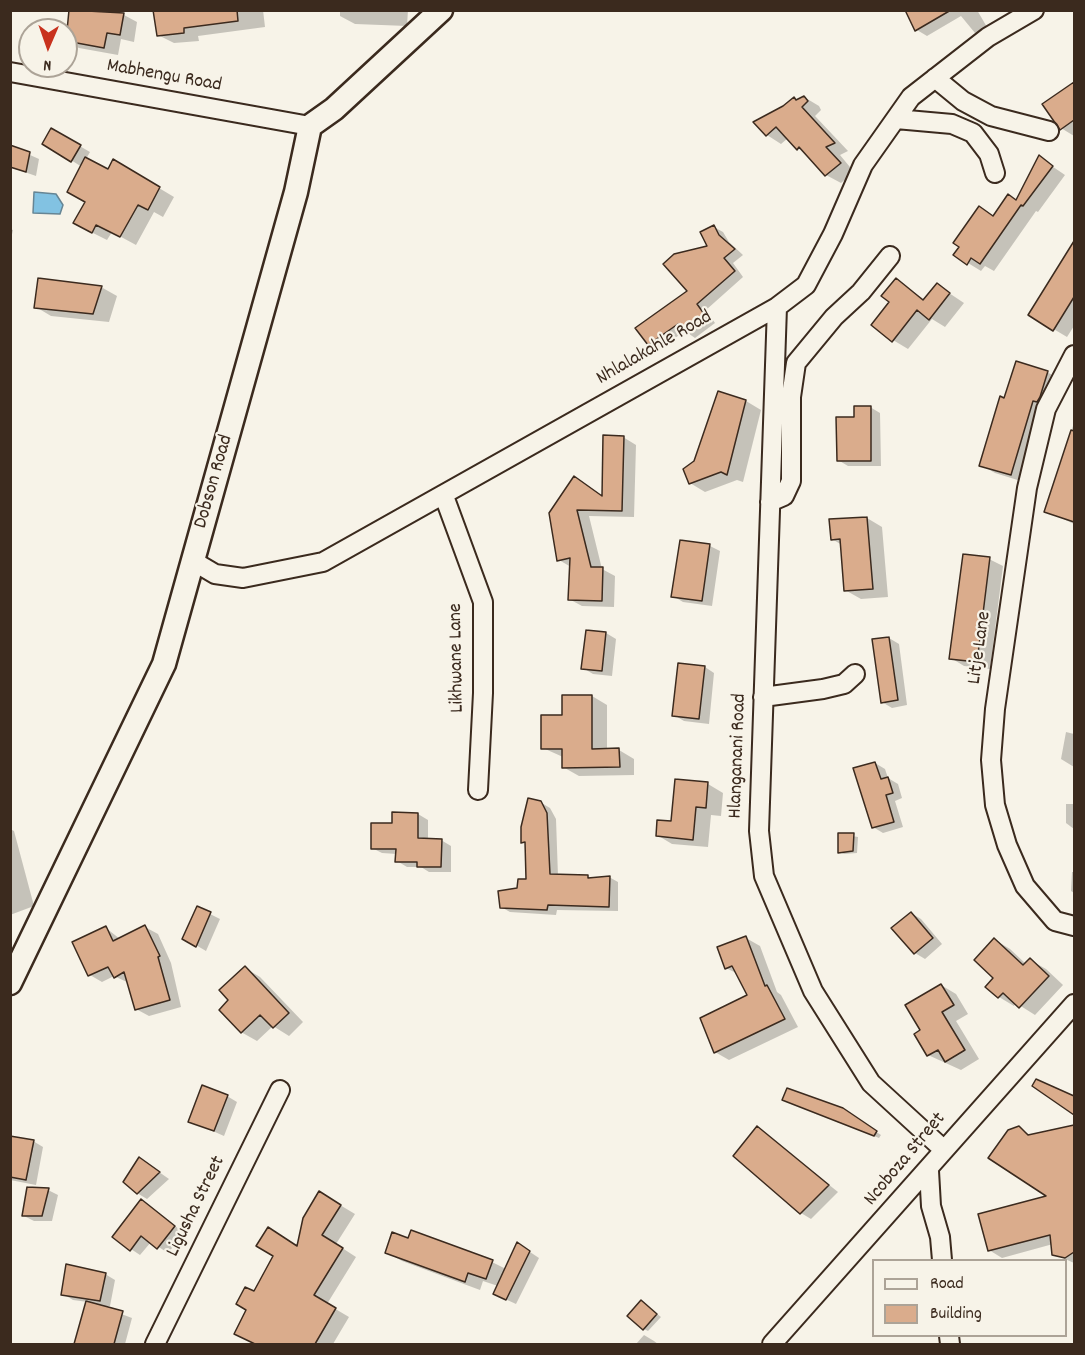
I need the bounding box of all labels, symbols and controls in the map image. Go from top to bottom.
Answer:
north arrow [18,18,78,78]
text: N [43,53,52,76]
street label: Mabhengu Road [105,55,223,99]
street label: Nhlalakahle Road [593,306,717,392]
street label: Dobson Road [190,432,240,532]
street label: Likhwane Lane [445,603,471,713]
street label: Litje Lane [964,610,998,686]
street label: Hlanganani Road [725,693,753,819]
street label: Ncoboza Street [860,1108,952,1212]
street label: Ligusha Street [162,1153,232,1261]
legend [872,1259,1067,1337]
text: Road [930,1272,964,1297]
text: Building [930,1302,982,1327]

